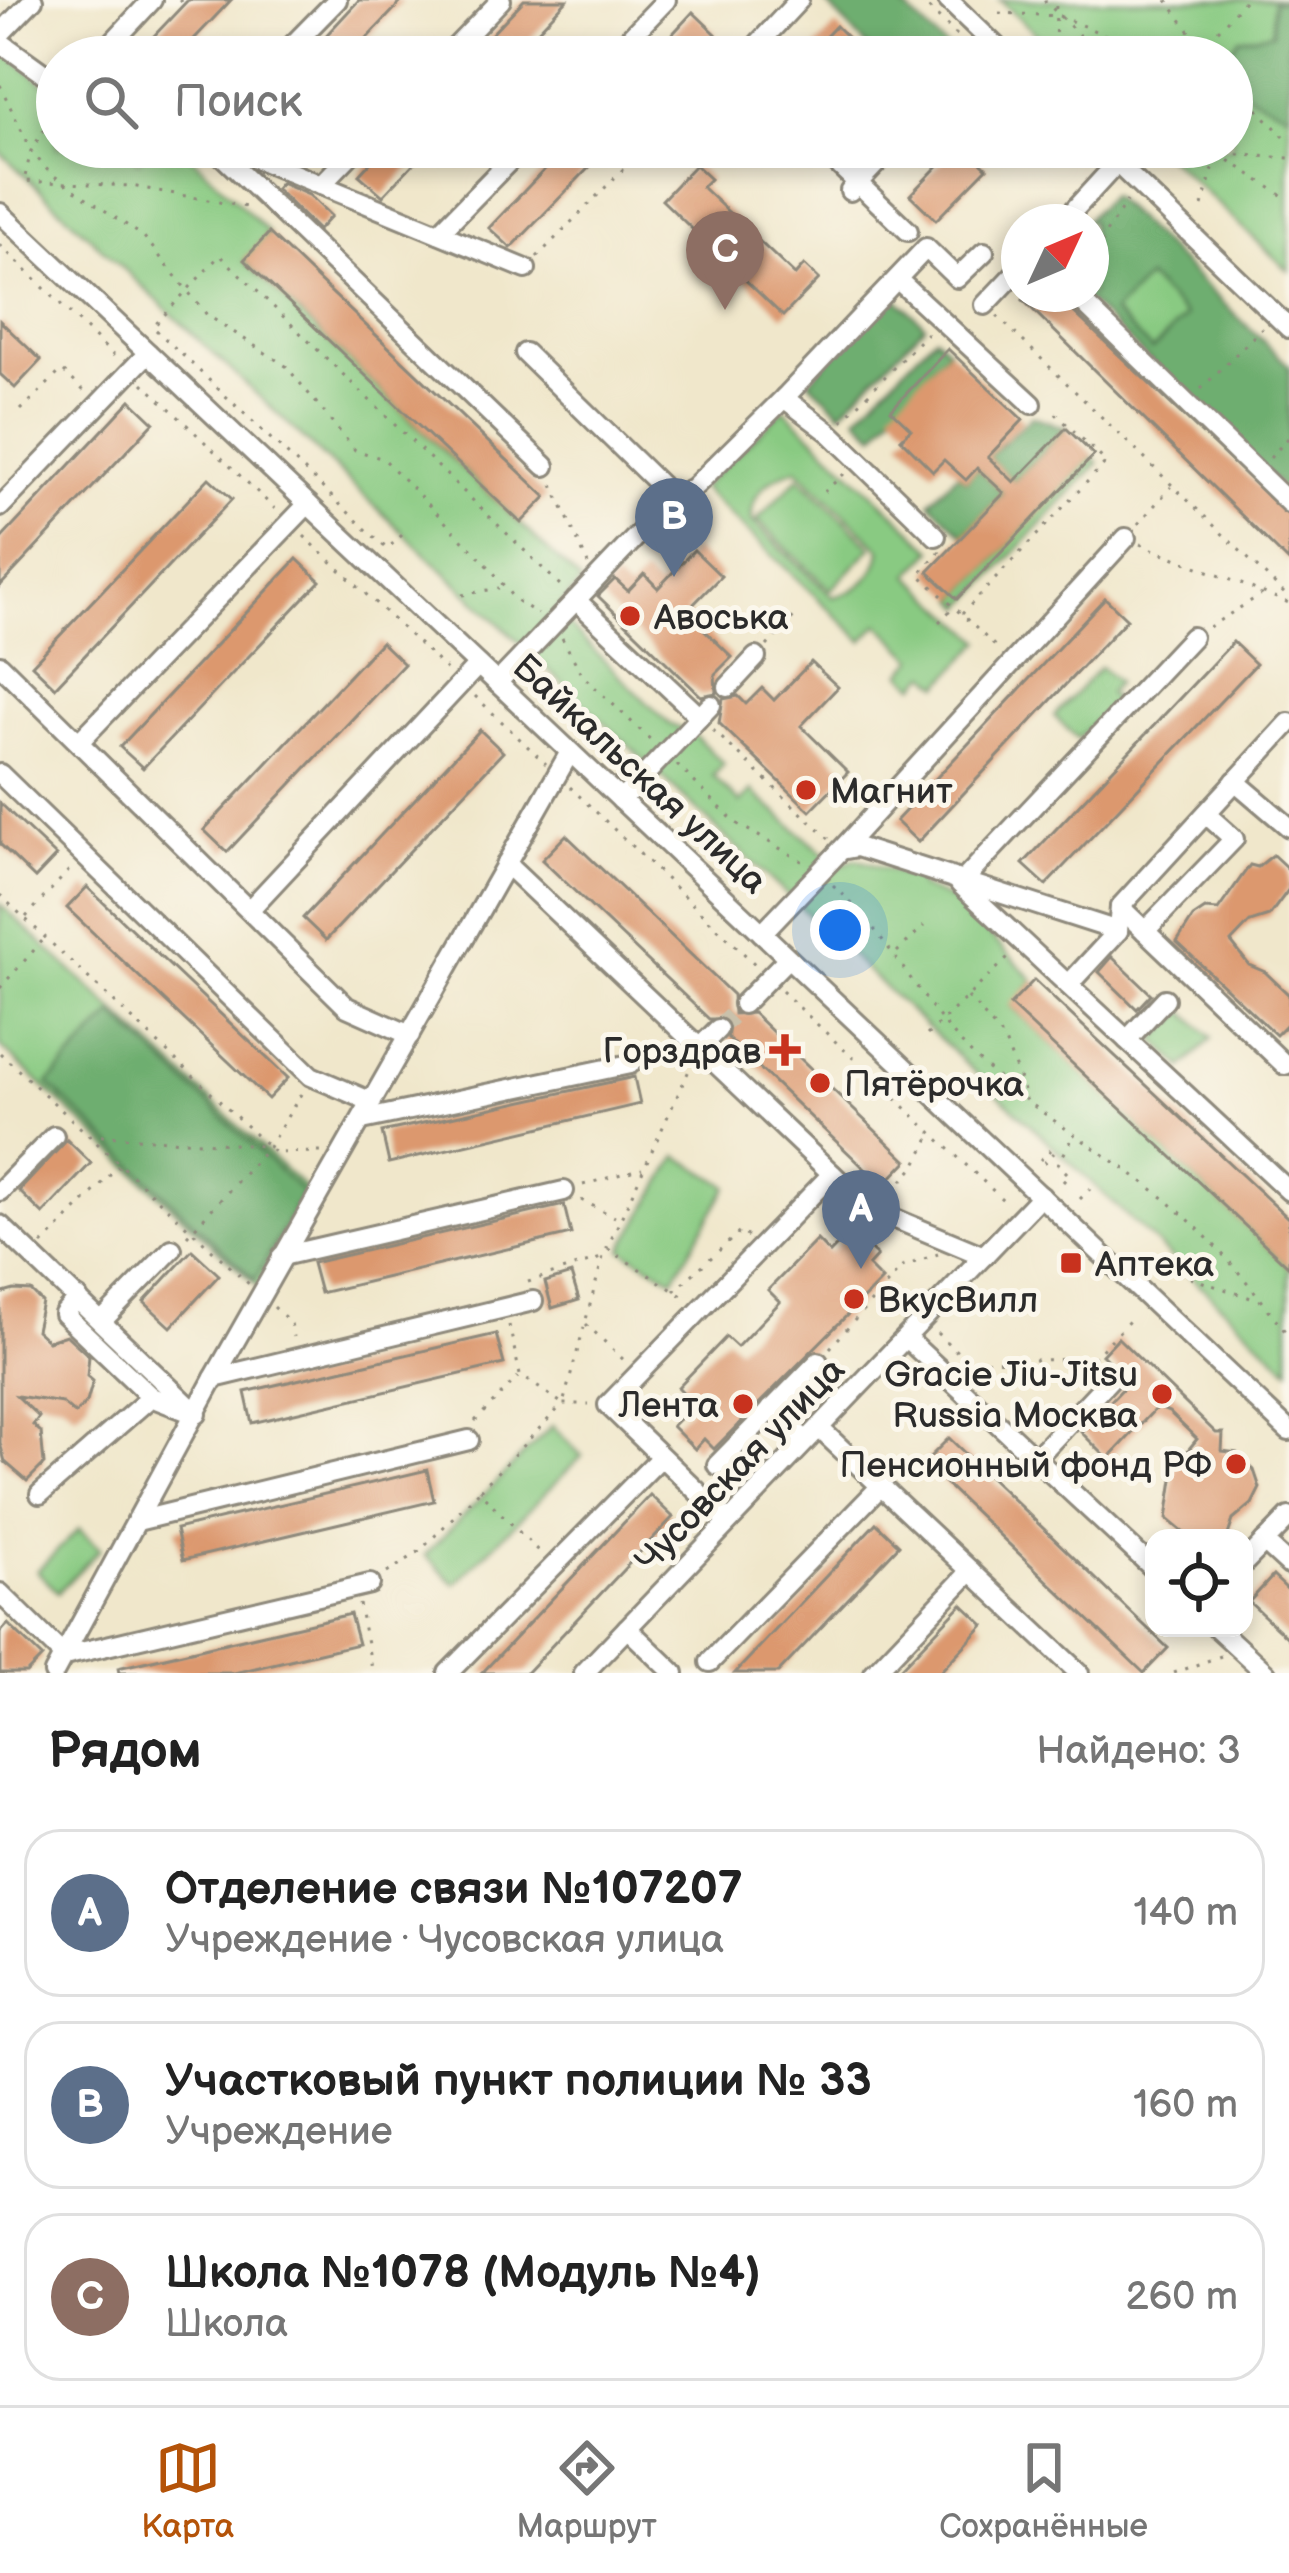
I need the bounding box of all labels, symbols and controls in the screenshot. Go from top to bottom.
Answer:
search box [36,36,1253,168]
icon: search [78,69,144,135]
text: Поиск [174,75,302,130]
north arrow [1001,204,1109,312]
pin: C [686,211,764,310]
pin: B [635,478,713,577]
place label: Авоська [653,597,789,640]
marker: Авоська [617,603,643,629]
street label: Байкальская улица [503,646,775,904]
place label: Магнит [830,771,953,814]
marker: Магнит [793,777,819,803]
your location [810,900,870,960]
place label: Горздрав [603,1031,761,1074]
marker: Горздрав [772,1037,798,1063]
place label: Пятёрочка [844,1064,1024,1107]
marker: Пятёрочка [807,1070,833,1096]
pin: A [822,1170,900,1269]
place label: Аптека [1094,1244,1214,1287]
marker: Аптека [1058,1250,1084,1276]
place label: ВкусВилл [878,1280,1038,1323]
marker: ВкусВилл [841,1286,867,1312]
street label: Чусовская улица [627,1349,854,1582]
place label: Gracie Jiu-Jitsu Russia Москва [884,1354,1138,1438]
marker: Gracie Jiu-Jitsu Russia Москва [1149,1381,1175,1407]
place label: Лента [617,1385,719,1428]
marker: Лента [730,1391,756,1417]
place label: Пенсионный фонд РФ [840,1445,1212,1488]
marker: Пенсионный фонд РФ [1223,1451,1249,1477]
map controls [1145,1529,1253,1637]
button: locate [1145,1529,1253,1637]
text: Рядом [48,1721,202,1782]
text: Найдено: 3 [1036,1728,1241,1775]
text: Отделение связи №107207 [165,1862,743,1917]
text: A [78,1890,102,1937]
text: 140 m [1133,1890,1238,1937]
text: Учреждение · Чусовская улица [165,1917,724,1964]
text: Участковый пункт полиции № 33 [165,2054,872,2109]
text: B [76,2082,104,2129]
text: 160 m [1133,2082,1238,2129]
text: Учреждение [165,2109,393,2156]
text: Школа №1078 (Модуль №4) [165,2246,761,2301]
text: C [76,2274,104,2321]
text: 260 m [1125,2274,1238,2321]
text: Школа [165,2301,288,2348]
tab: Карта [141,2435,234,2547]
tab: Маршрут [517,2435,657,2547]
tab: Сохранённые [939,2435,1148,2547]

